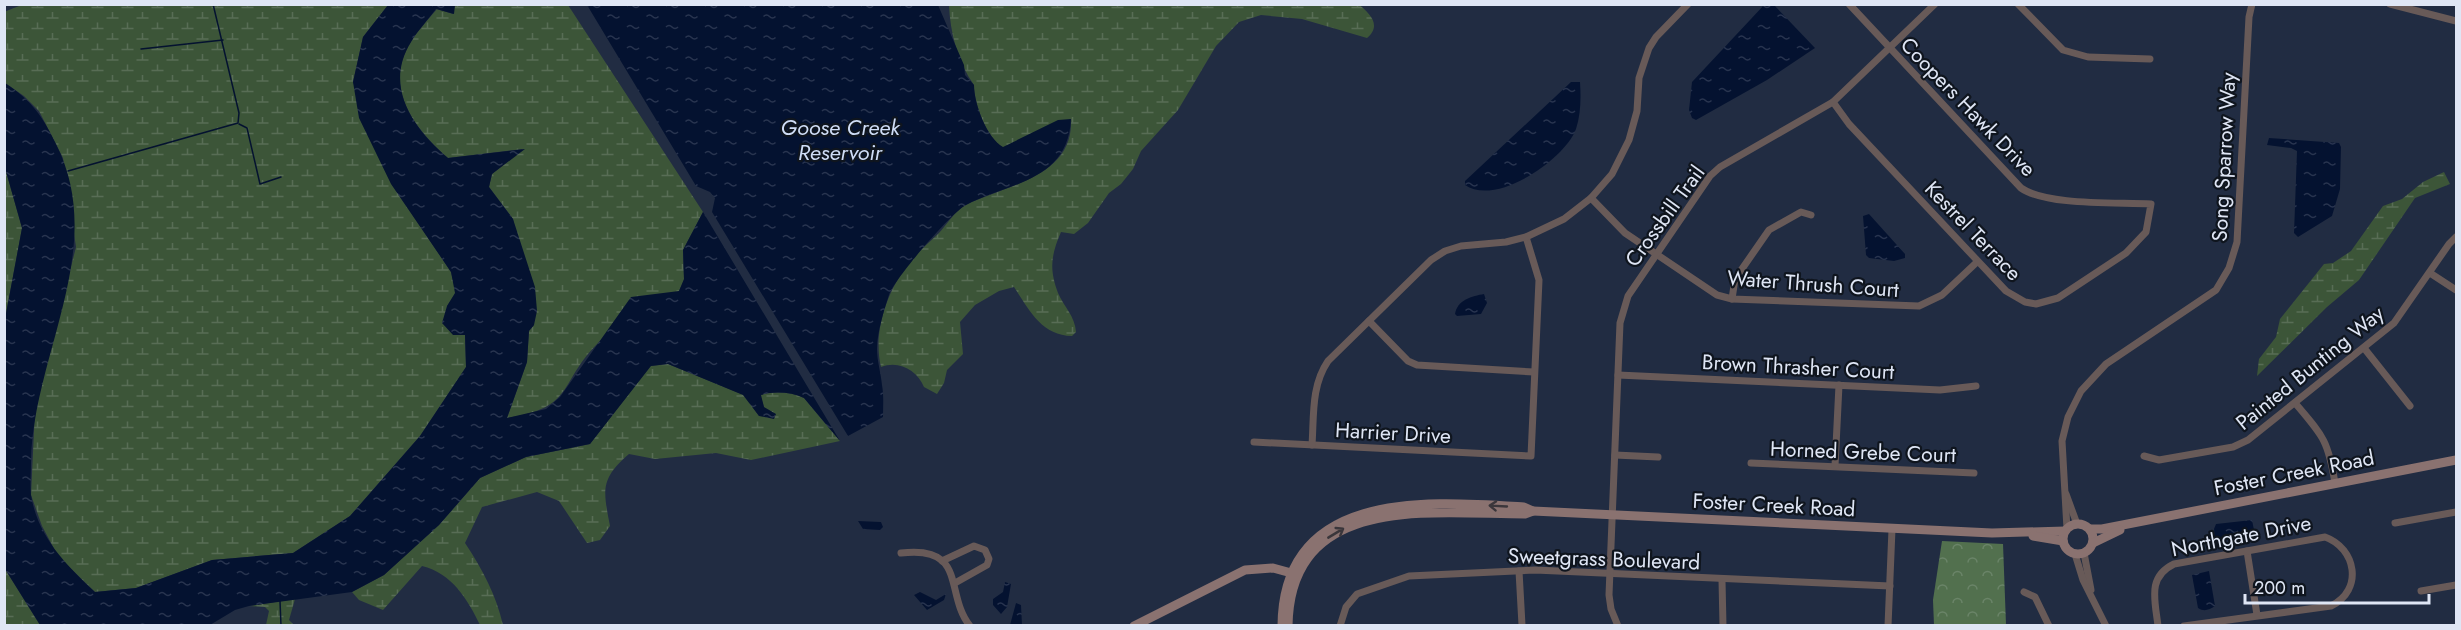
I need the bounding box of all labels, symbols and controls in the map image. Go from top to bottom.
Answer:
street label: Coopers Hawk Drive [1893,31,2043,184]
street label: Song Sparrow Way [2205,71,2243,242]
water label: Goose Creek Reservoir [780,111,901,168]
street label: Crossbill Trail [1618,159,1712,273]
street label: Kestrel Terrace [1918,174,2028,288]
street label: Water Thrush Court [1726,263,1900,305]
street label: Painted Bunting Way [2229,298,2391,437]
street label: Brown Thrasher Court [1701,347,1895,387]
street label: Harrier Drive [1334,415,1452,451]
street label: Horned Grebe Court [1770,434,1956,470]
street label: Foster Creek Road [2211,443,2377,503]
street label: Foster Creek Road [1692,486,1856,524]
one-way arrow [1489,500,1509,511]
street label: Northgate Drive [2168,508,2314,564]
one-way arrow [1328,526,1345,539]
street label: Sweetgrass Boulevard [1507,541,1701,577]
scale bar [2245,567,2430,605]
text: 200 m [2254,575,2305,601]

